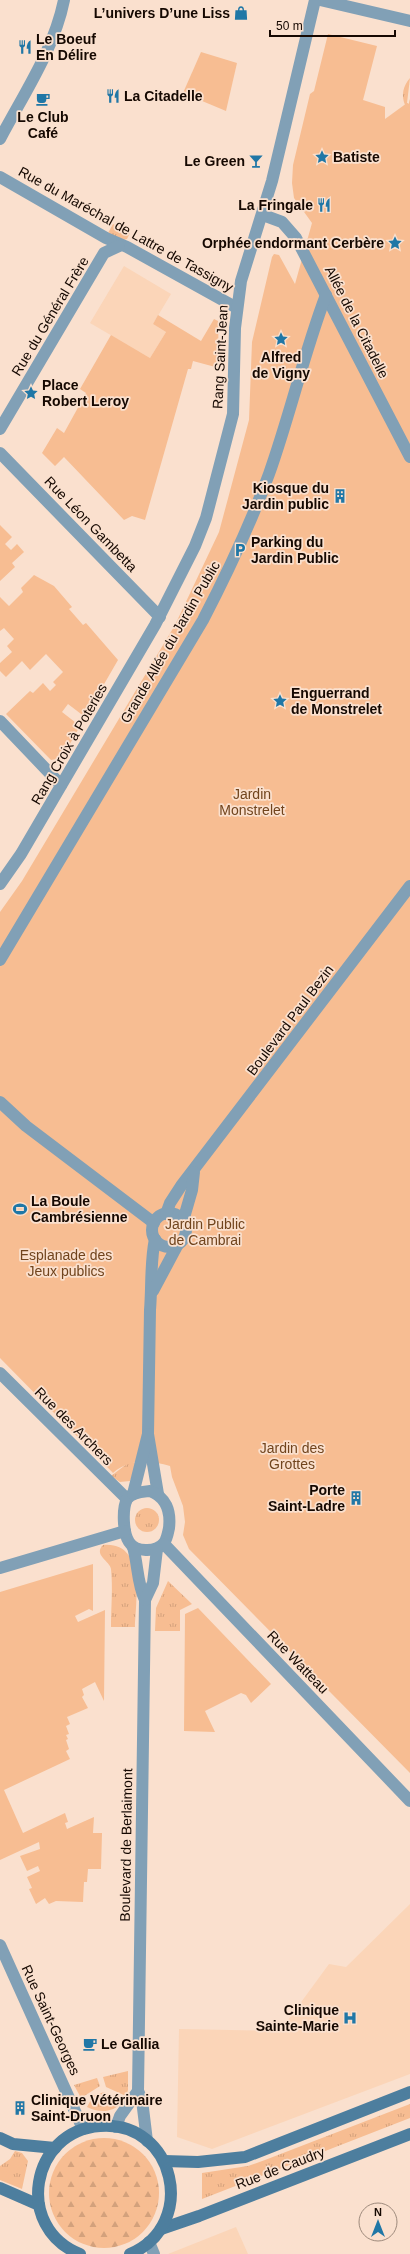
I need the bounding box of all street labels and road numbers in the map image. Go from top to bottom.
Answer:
street label: Rue du Maréchal de Lattre de Tassigny [16,163,236,295]
street label: Rue du Général Frère [8,253,92,378]
street label: Allée de la Citadelle [322,263,392,381]
street label: Rang Saint-Jean [209,305,231,409]
street label: Rue Léon Gambetta [41,473,141,575]
street label: Grande Allée du Jardin Public [117,558,223,726]
street label: Rang Croix à Poteries [28,681,110,807]
street label: Boulevard Paul Bezin [243,962,337,1078]
street label: Rue des Archers [32,1384,116,1468]
street label: Rue Watteau [264,1627,332,1697]
street label: Boulevard de Berlaimont [117,1768,135,1922]
street label: Rue Saint-Georges [18,1962,84,2078]
street label: Rue de Caudry [233,2144,327,2192]

